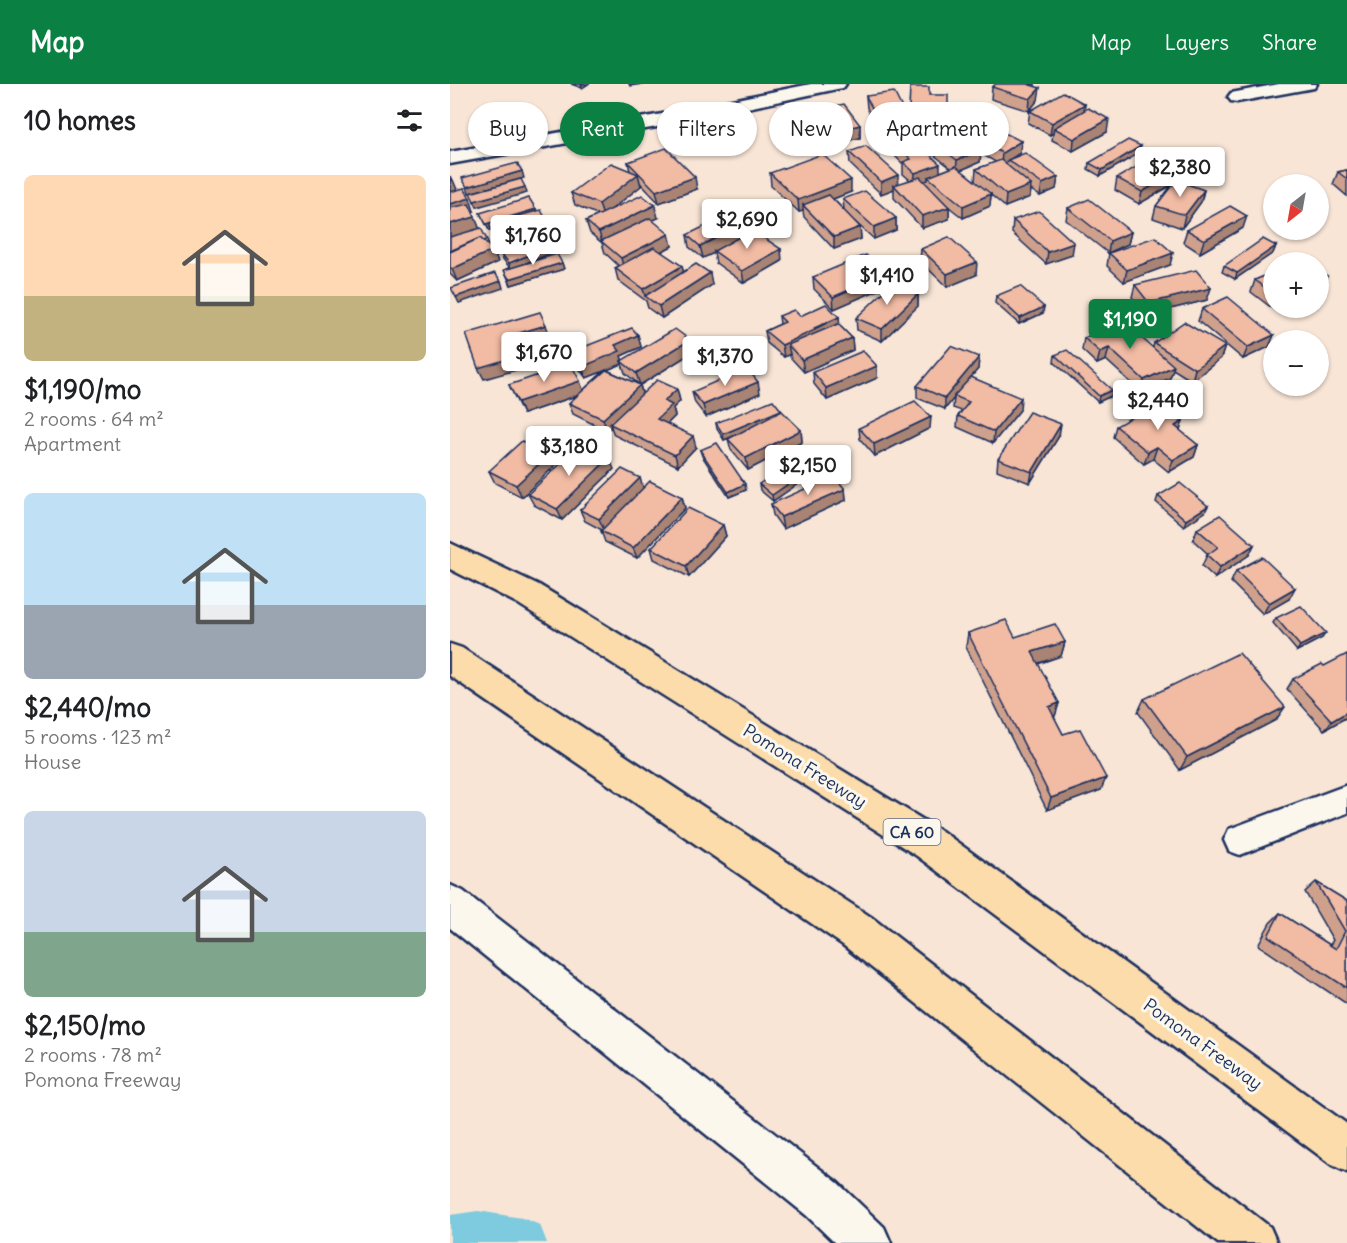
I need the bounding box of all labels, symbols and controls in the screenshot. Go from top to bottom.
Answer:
text: Map [30,24,84,60]
text: Map [1091,29,1131,56]
text: Layers [1164,29,1229,56]
text: Share [1262,29,1317,56]
chip: Buy [468,102,548,156]
chip: Rent [560,102,645,156]
chip: Filters [657,102,757,156]
chip: New [769,102,853,156]
chip: Apartment [865,102,1009,156]
text: 10 homes [24,104,136,137]
icon: filters [393,104,426,137]
pin: $2,380 [1131,147,1229,198]
text: $2,380 [1149,154,1211,179]
north arrow [1263,174,1329,240]
map controls [1263,174,1329,396]
pin: $2,690 [698,199,796,250]
text: $2,690 [716,206,778,231]
icon: home [171,214,279,322]
pin: $1,760 [484,215,582,266]
text: $1,760 [504,222,562,247]
button: + [1263,252,1329,318]
pin: $1,410 [838,255,936,306]
text: $1,410 [860,262,914,287]
pin: $1,190 [1081,299,1179,350]
text: $1,190 [1103,306,1157,331]
button: − [1263,330,1329,396]
pin: $1,670 [495,332,593,383]
pin: $1,370 [676,336,774,387]
text: $1,670 [515,339,573,364]
text: $1,370 [696,343,754,368]
text: $1,190/mo [24,373,141,406]
pin: $2,440 [1109,380,1207,431]
text: $2,440 [1127,387,1189,412]
text: 2 rooms · 64 m² [24,406,164,431]
pin: $3,180 [520,426,618,477]
text: Apartment [24,431,121,456]
text: $3,180 [540,433,598,458]
pin: $2,150 [759,445,857,496]
text: $2,150 [779,452,837,477]
icon: home [171,532,279,640]
text: $2,440/mo [24,691,151,724]
street label: Pomona Freeway [739,719,871,813]
text: 5 rooms · 123 m² [24,724,171,749]
text: House [24,749,81,774]
road number: CA 60 [884,819,940,845]
icon: home [171,850,279,958]
street label: Pomona Freeway [1139,993,1267,1095]
text: $2,150/mo [24,1009,146,1042]
text: 2 rooms · 78 m² [24,1042,162,1067]
text: Pomona Freeway [24,1067,181,1092]

